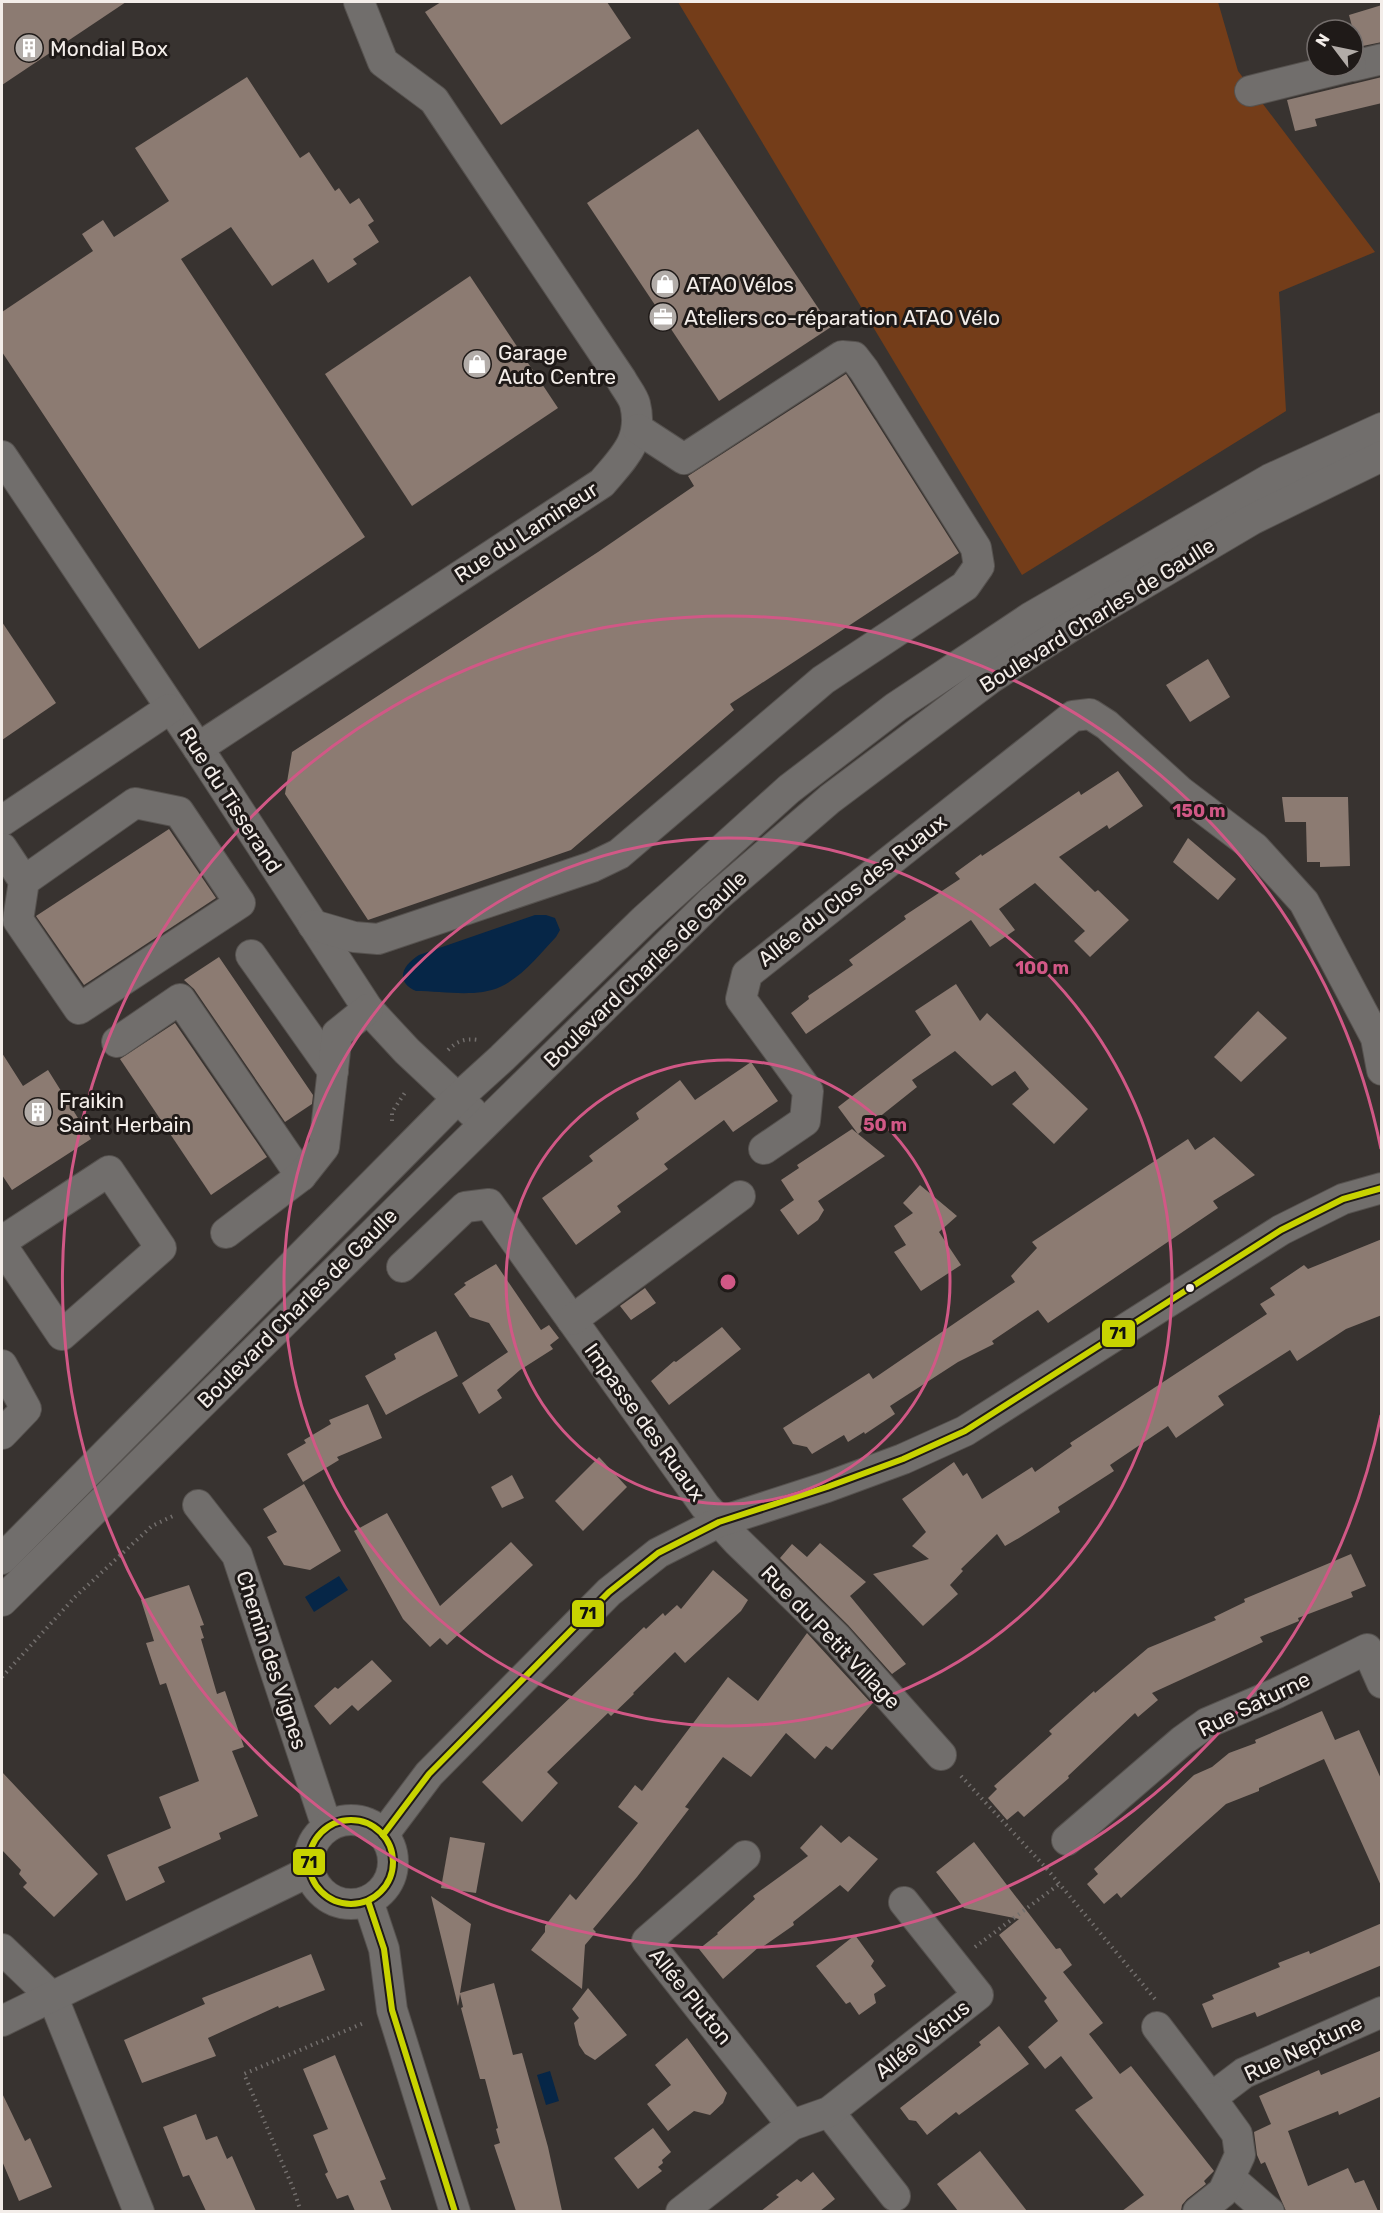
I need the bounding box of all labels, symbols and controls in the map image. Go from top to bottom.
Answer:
north arrow [1305,18,1365,78]
text: N [1312,30,1334,50]
building icon: Mondial Box [13,32,45,64]
place label: Mondial Box [50,36,168,61]
shop icon: ATAO Vélos [649,268,681,300]
place label: ATAO Vélos [686,272,794,297]
office icon: Ateliers co-réparation ATAO Vélo [647,301,679,333]
place label: Ateliers co-réparation ATAO Vélo [684,305,1000,330]
place label: Garage Auto Centre [498,340,616,389]
shop icon: Garage Auto Centre [461,348,493,380]
street label: Rue du Lamineur [450,476,602,588]
street label: Boulevard Charles de Gaulle [975,532,1219,698]
street label: Rue du Tisserand [175,723,287,877]
text: 150 m [1172,800,1226,822]
street label: Allée du Clos des Ruaux [753,809,951,971]
street label: Boulevard Charles de Gaulle [538,865,752,1073]
text: 100 m [1015,957,1069,979]
place label: Fraikin Saint Herbain [59,1088,191,1137]
building icon: Fraikin Saint Herbain [22,1096,54,1128]
text: 50 m [863,1114,907,1136]
street label: Boulevard Charles de Gaulle [192,1203,402,1413]
centre of rings [718,1272,738,1292]
unlabelled marker [1184,1282,1196,1294]
line badge: 71 [1101,1319,1136,1348]
text: 71 [1109,1324,1127,1343]
street label: Impasse des Ruaux [579,1338,711,1506]
street label: Rue du Petit Village [756,1560,906,1714]
street label: Chemin des Vignes [231,1568,313,1752]
line badge: 71 [571,1599,605,1628]
text: 71 [579,1604,597,1623]
street label: Rue Saturne [1194,1666,1314,1742]
line badge: 71 [292,1848,326,1876]
text: 71 [300,1853,318,1872]
street label: Allée Pluton [644,1943,738,2049]
street label: Allée Vénus [870,1994,974,2084]
street label: Rue Neptune [1240,2010,1366,2086]

